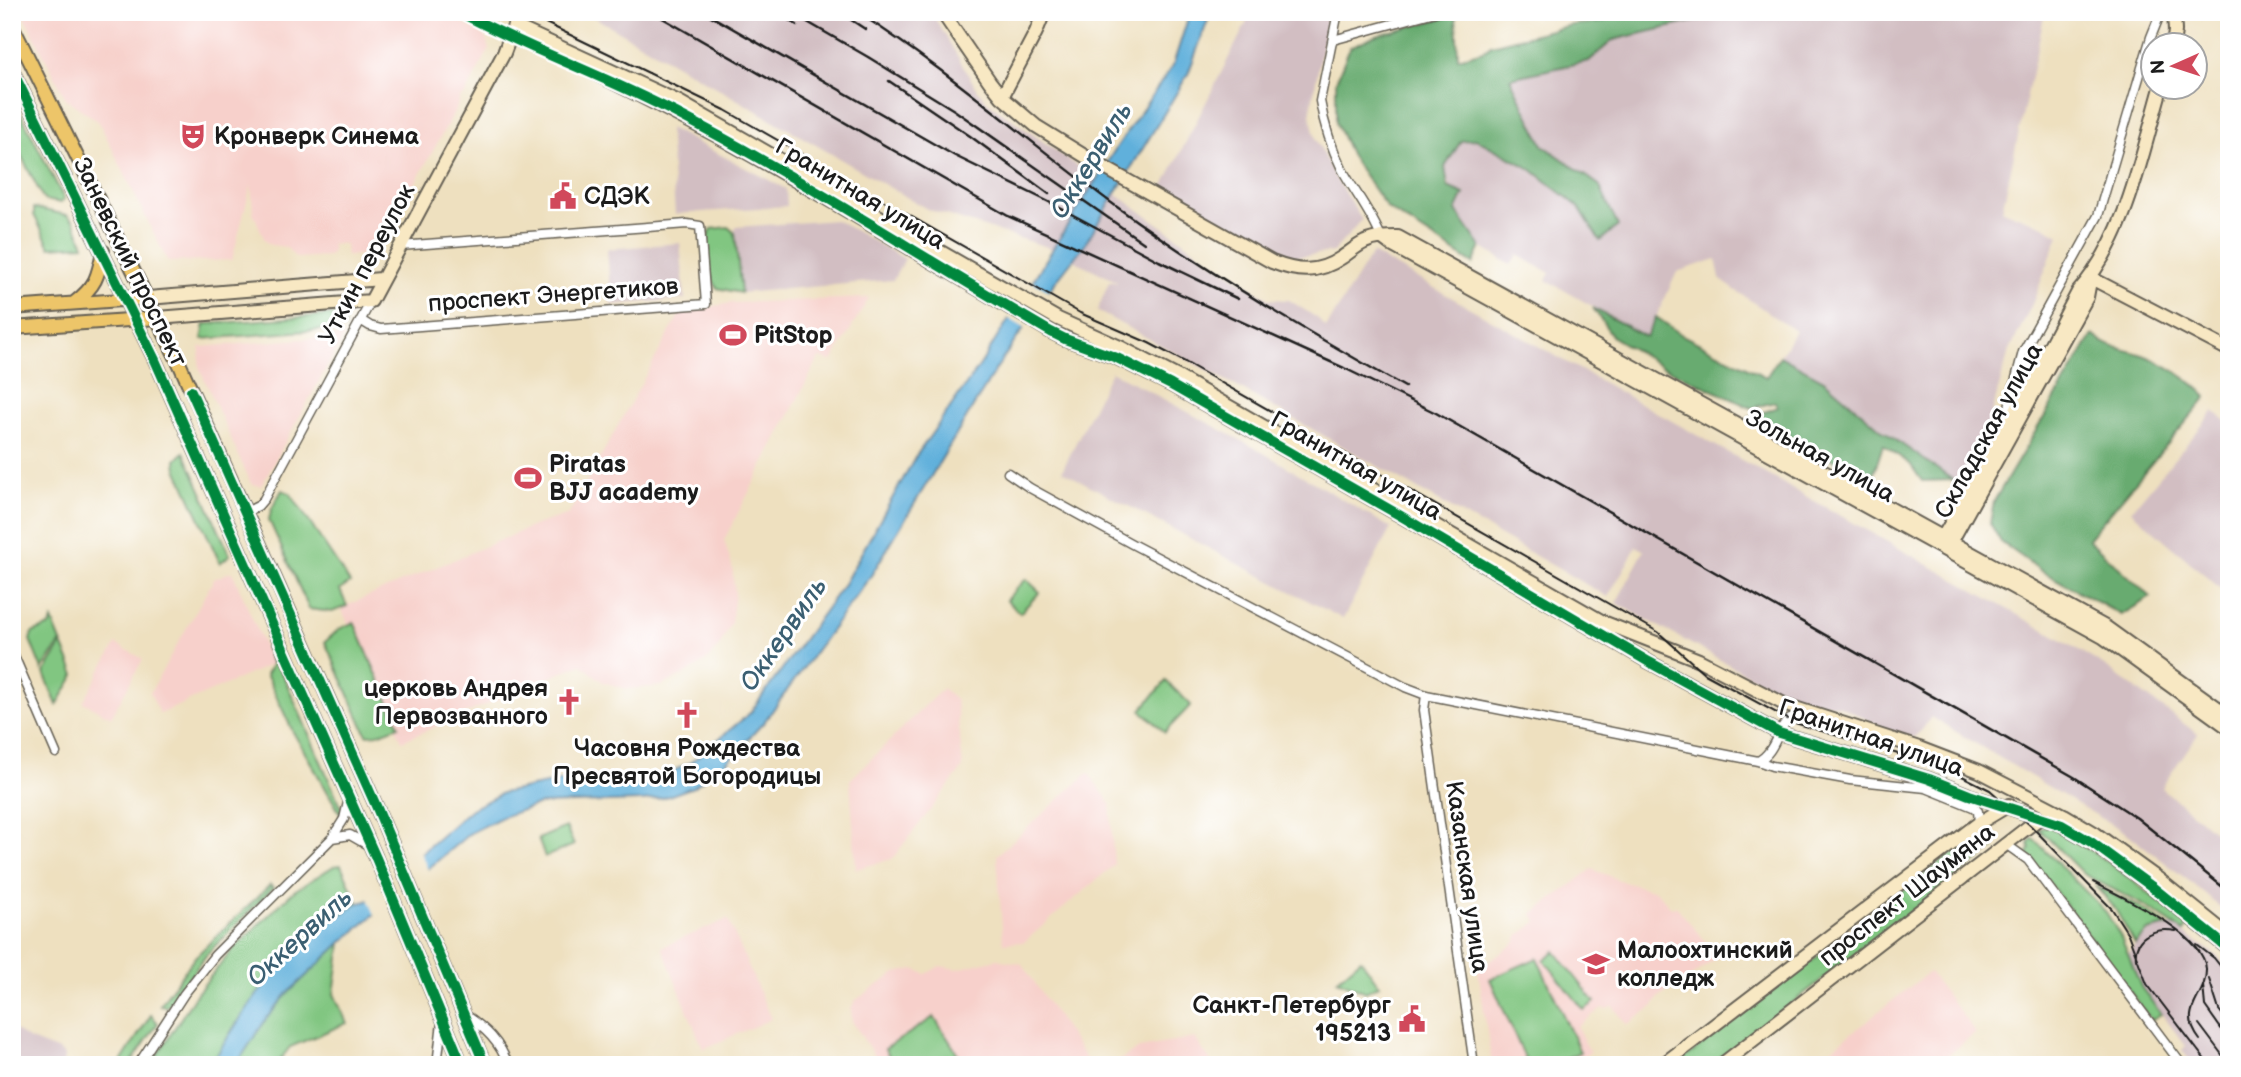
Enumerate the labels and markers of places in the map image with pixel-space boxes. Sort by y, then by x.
theatre icon: Кронверк Синема [178,121,208,151]
place label: Кронверк Синема [214,122,420,151]
public building icon: СДЭК [548,181,578,211]
place label: СДЭК [584,182,651,211]
sports icon: PitStop [718,320,748,350]
place label: PitStop [754,321,833,350]
place label: Piratas BJJ academy [549,450,698,507]
sports icon: Piratas BJJ academy [513,463,543,493]
place label: церковь Андрея Первозванного [364,674,548,731]
church icon: церковь Андрея Первозванного [554,687,584,717]
church icon: Часовня Рождества Пресвятой Богородицы [672,700,702,730]
place label: Часовня Рождества Пресвятой Богородицы [553,734,821,791]
place label: Малоохтинский колледж [1617,936,1793,993]
school or university icon: Малоохтинский колледж [1581,949,1611,979]
place label: Санкт-Петербург 195213 [1192,991,1391,1048]
public building icon: Санкт-Петербург 195213 [1397,1004,1427,1034]

